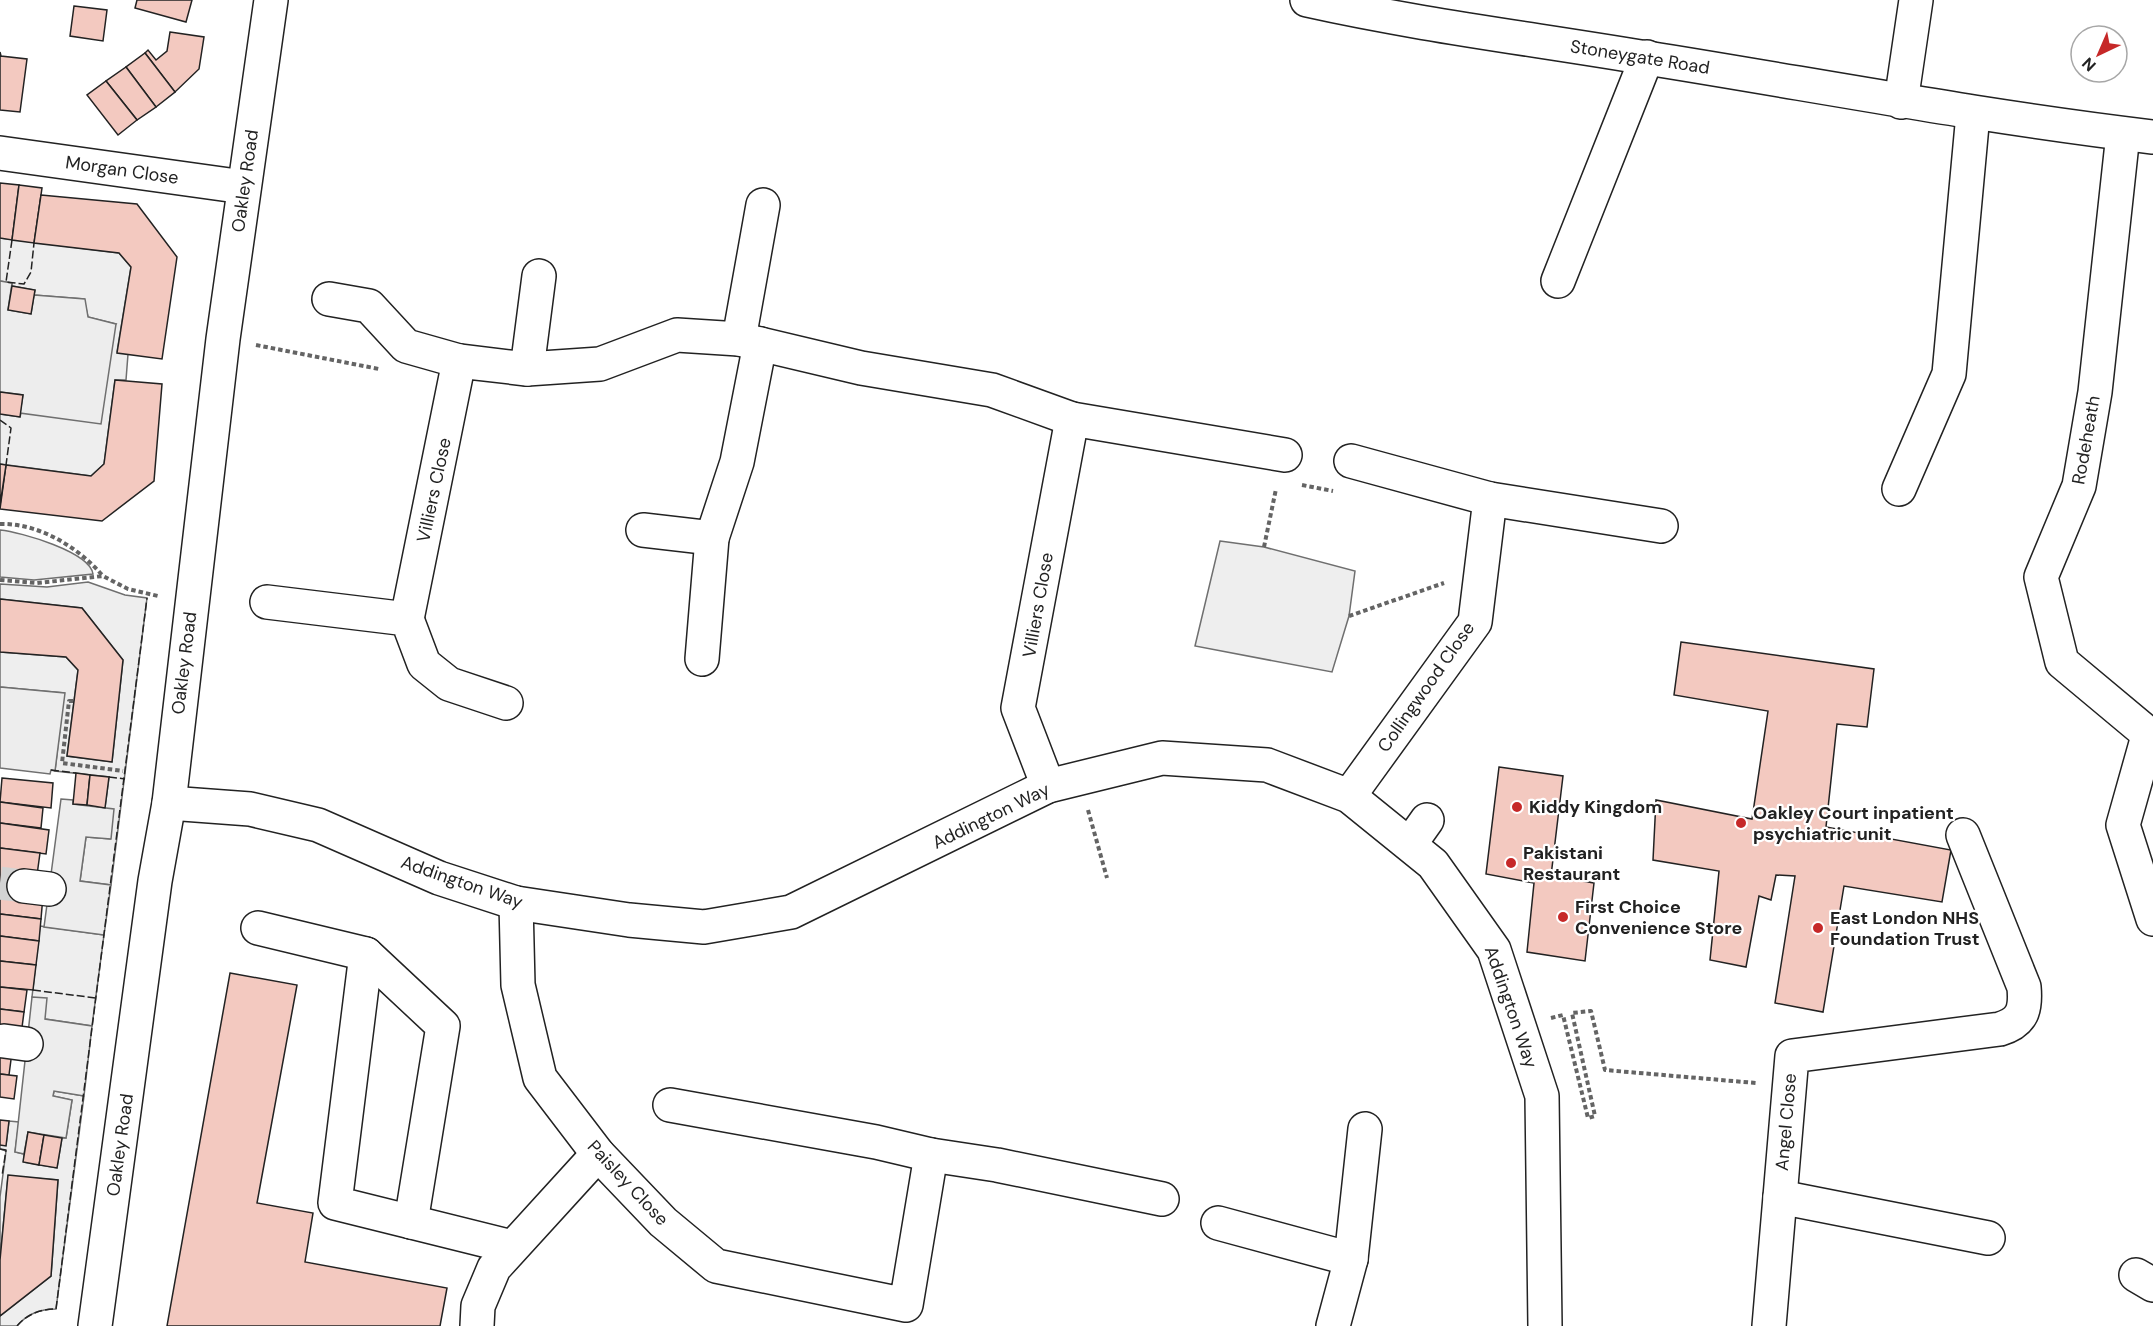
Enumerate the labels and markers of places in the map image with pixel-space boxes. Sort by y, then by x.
place label: Kiddy Kingdom [1529,795,1662,819]
marker: Kiddy Kingdom [1510,800,1524,814]
place label: Oakley Court inpatient psychiatric unit [1753,801,1954,846]
marker: Oakley Court inpatient psychiatric unit [1734,816,1748,830]
place label: Pakistani Restaurant [1523,841,1620,886]
marker: Pakistani Restaurant [1504,856,1518,870]
place label: First Choice Convenience Store [1575,895,1742,940]
place label: East London NHS Foundation Trust [1830,906,1979,951]
marker: First Choice Convenience Store [1556,910,1570,924]
marker: East London NHS Foundation Trust [1811,921,1825,935]

